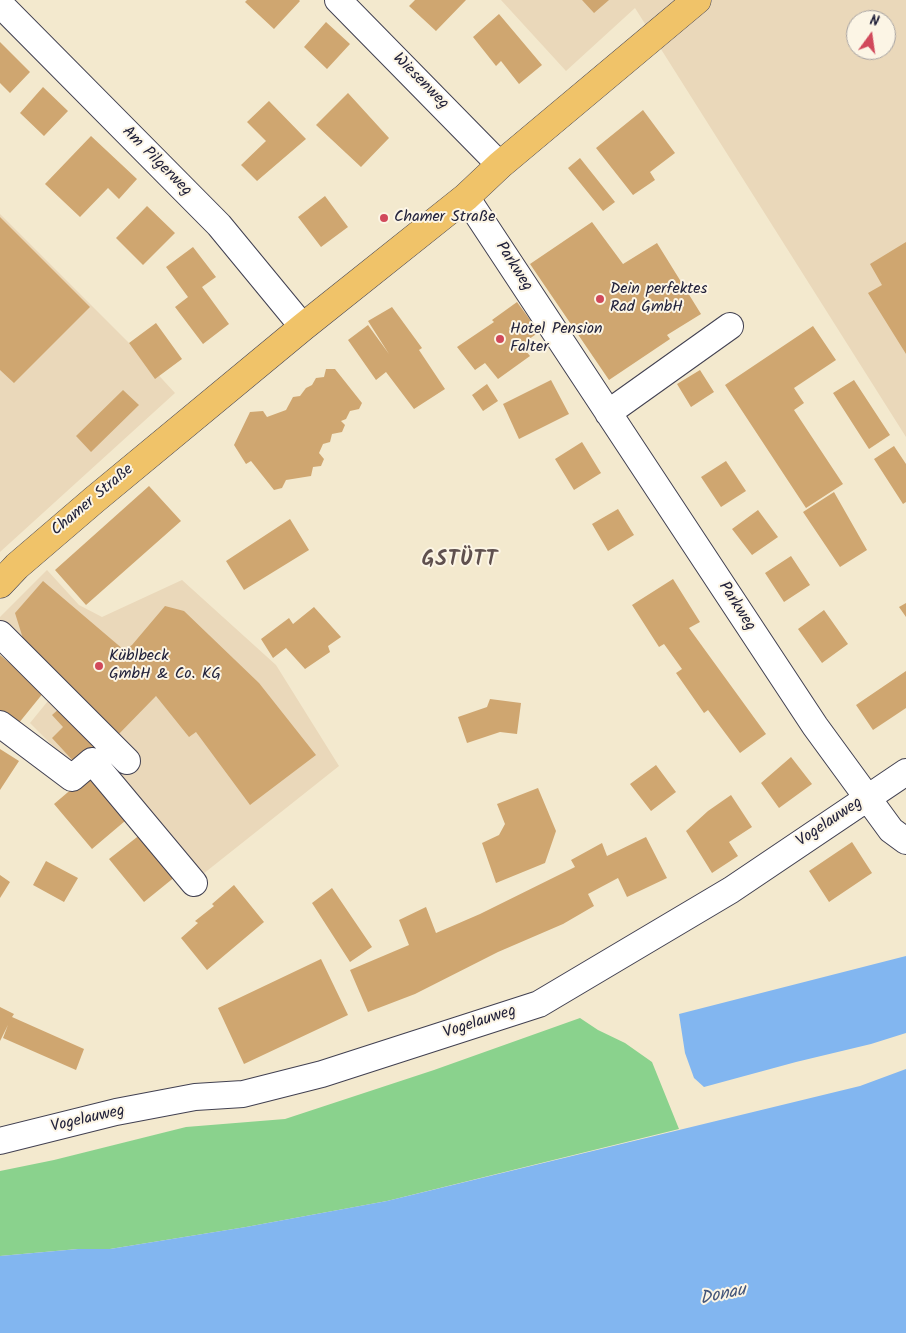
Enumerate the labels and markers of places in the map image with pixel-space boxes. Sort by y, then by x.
place label: Chamer Straße [394,208,495,228]
marker: Chamer Straße [378,212,390,224]
place label: Dein perfektes Rad GmbH [610,280,707,318]
marker: Dein perfektes Rad GmbH [594,293,606,305]
place label: Hotel Pension Falter [510,320,603,358]
marker: Hotel Pension Falter [494,333,506,345]
place label: Küblbeck GmbH & Co. KG [109,647,221,685]
marker: Küblbeck GmbH & Co. KG [93,660,105,672]

